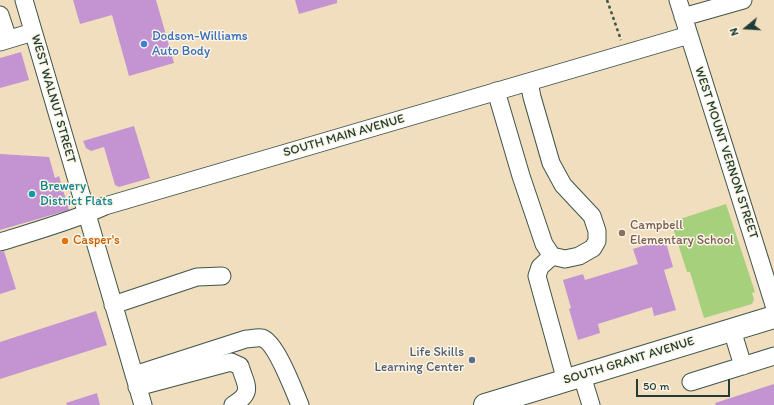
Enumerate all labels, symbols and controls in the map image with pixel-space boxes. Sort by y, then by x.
north arrow [726,8,766,48]
text: N [727,26,741,37]
place label: Dodson-Williams Auto Body [152,29,248,60]
street label: WEST WALNUT STREET [27,33,79,165]
marker: Dodson-Williams Auto Body [139,39,149,49]
street label: WEST MOUNT VERNON STREET [691,65,761,241]
street label: SOUTH MAIN AVENUE [282,111,406,161]
place label: Brewery District Flats [40,179,113,210]
marker: Brewery District Flats [27,189,37,199]
place label: Campbell Elementary School [630,218,734,249]
marker: Campbell Elementary School [617,228,627,238]
place label: Casper's [73,233,120,249]
marker: Casper's [60,236,70,246]
street label: SOUTH GRANT AVENUE [562,334,696,388]
place label: Life Skills Learning Center [374,345,464,376]
marker: Life Skills Learning Center [467,355,477,365]
scale bar [638,371,732,397]
text: 50 m [643,379,669,393]

